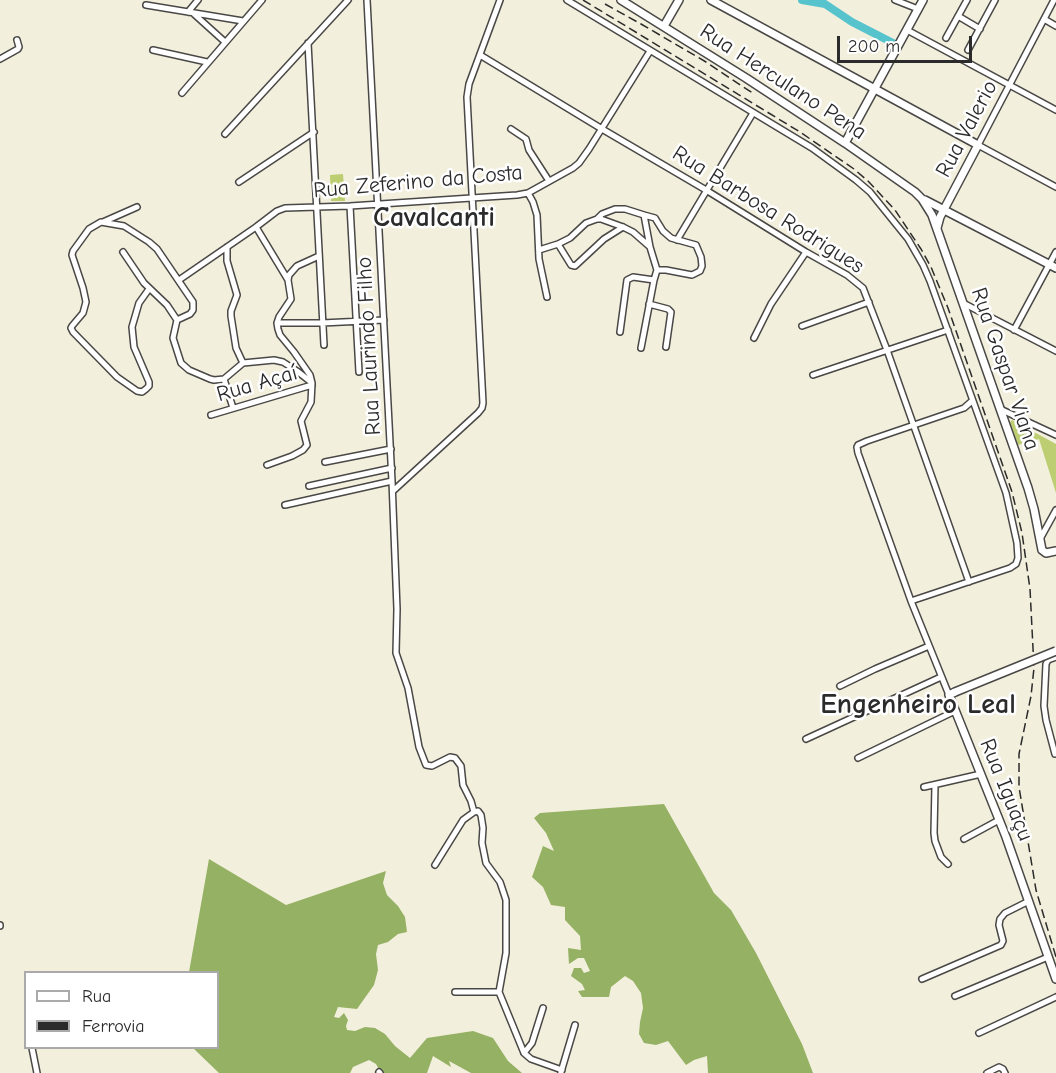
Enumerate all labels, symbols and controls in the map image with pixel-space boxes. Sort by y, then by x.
street label: Rua Herculano Pena [695,18,871,146]
scale bar [840,24,975,62]
text: 200 m [848,36,900,57]
street label: Rua Valerio [930,76,1004,182]
street label: Rua Barbosa Rodrigues [667,140,869,280]
street label: Rua Zeferino da Costa [312,160,524,204]
district label: Cavalcanti [373,201,495,235]
street label: Rua Laurindo Filho [351,256,387,436]
street label: Rua Gaspar Viana [965,284,1045,454]
street label: Rua Açaí [214,360,300,408]
district label: Engenheiro Leal [820,688,1016,722]
street label: Rua Iguaçu [974,735,1038,845]
legend [24,971,219,1049]
text: Rua [82,986,111,1007]
text: Ferrovia [82,1016,145,1037]

